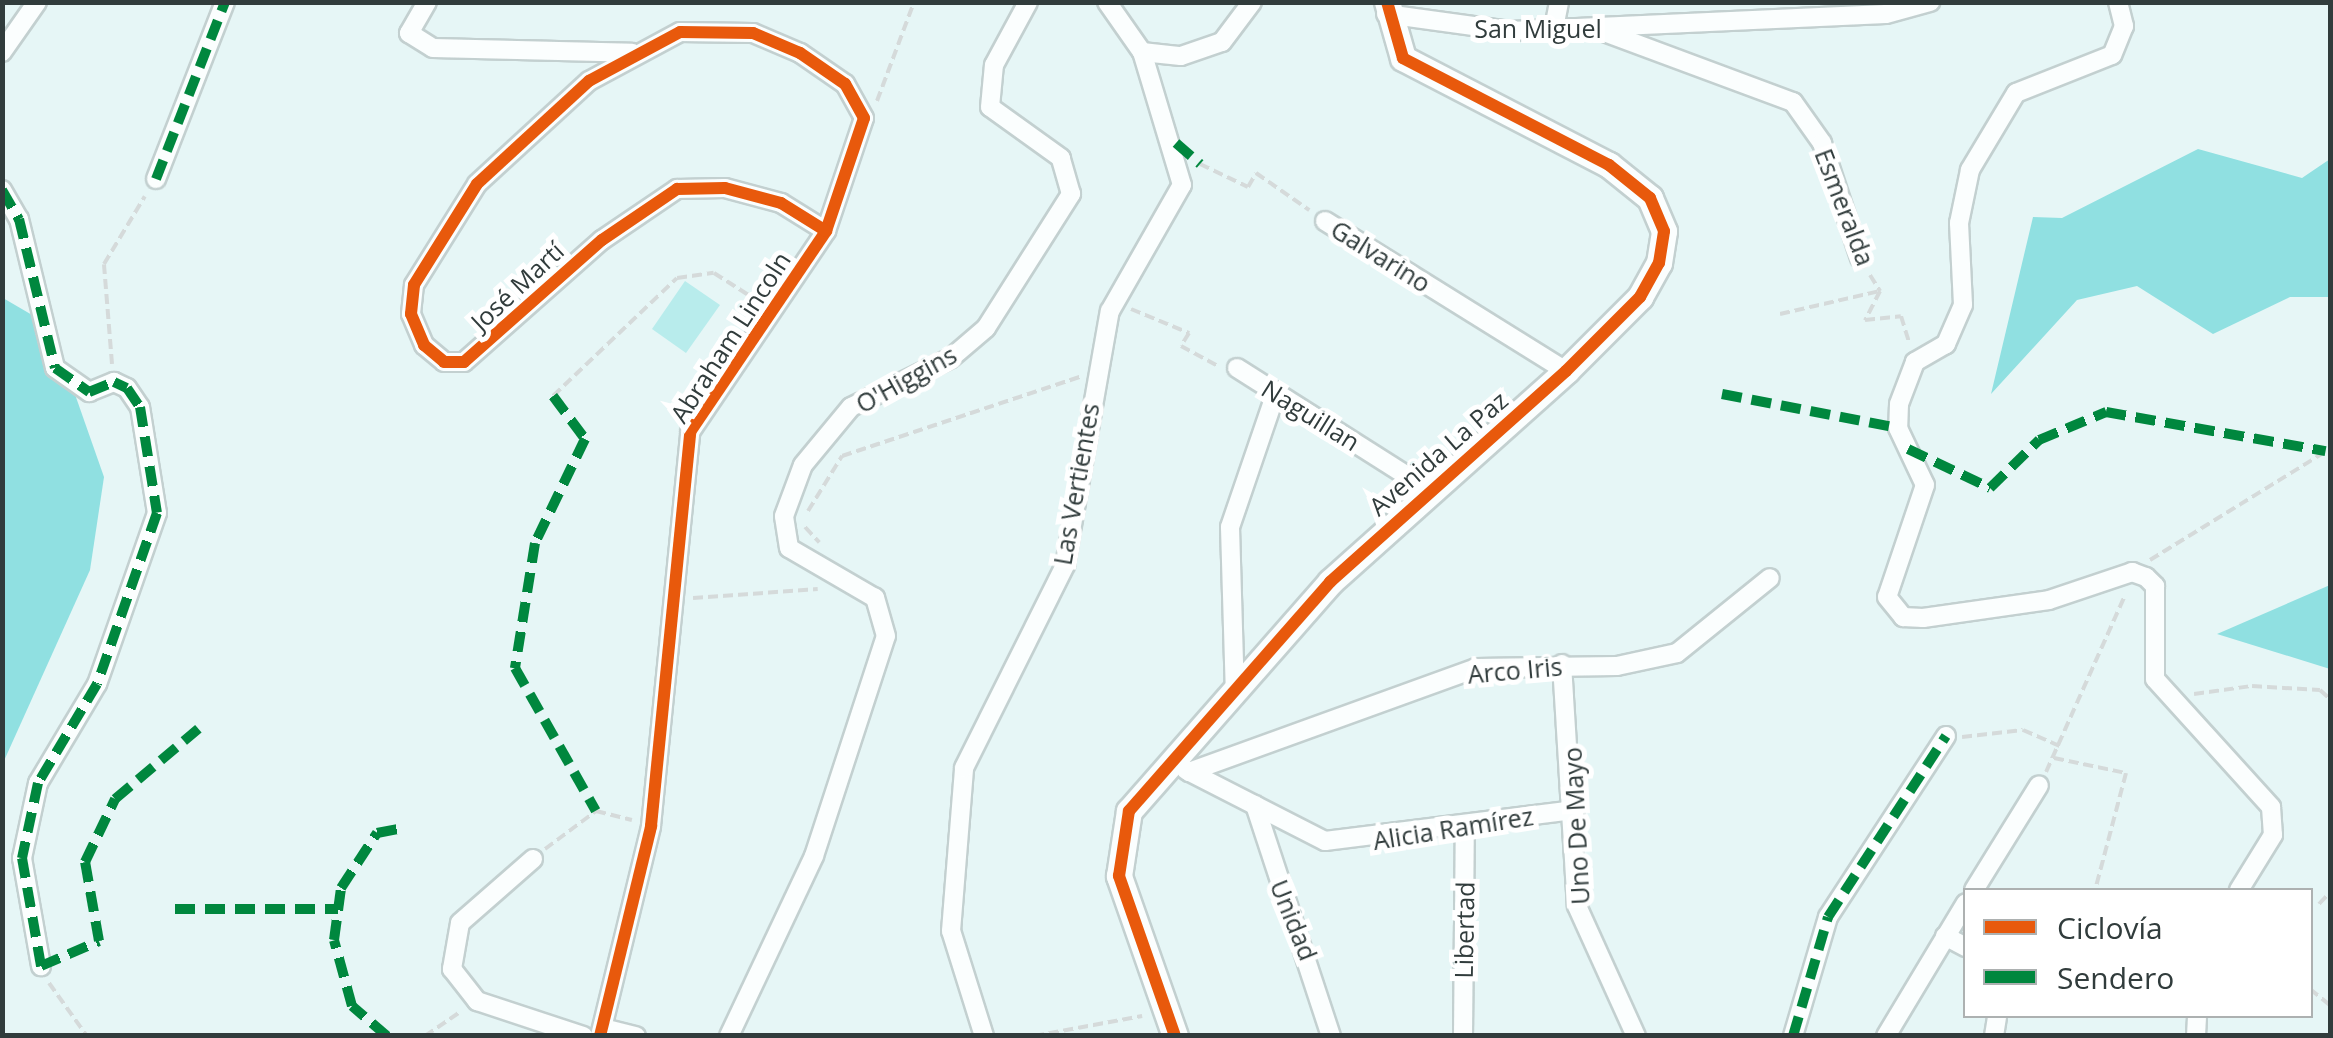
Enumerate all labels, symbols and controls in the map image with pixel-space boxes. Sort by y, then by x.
street label: San Miguel [1474,13,1602,43]
street label: Esmeralda [1809,144,1881,270]
street label: Galvarino [1326,214,1436,298]
street label: José Martí [464,235,570,337]
street label: Abraham Lincoln [664,246,796,428]
street label: O'Higgins [850,339,962,419]
street label: Naguillan [1257,373,1365,457]
street label: Avenida La Paz [1363,385,1513,521]
street label: Las Vertientes [1047,401,1105,567]
street label: Arco Iris [1466,651,1564,689]
street label: Uno De Mayo [1557,746,1595,906]
street label: Alicia Ramírez [1371,801,1535,855]
street label: Unidad [1264,875,1324,965]
street label: Libertad [1448,881,1480,979]
legend [1963,888,2313,1018]
text: Ciclovía [2057,907,2163,948]
text: Sendero [2057,957,2174,998]

